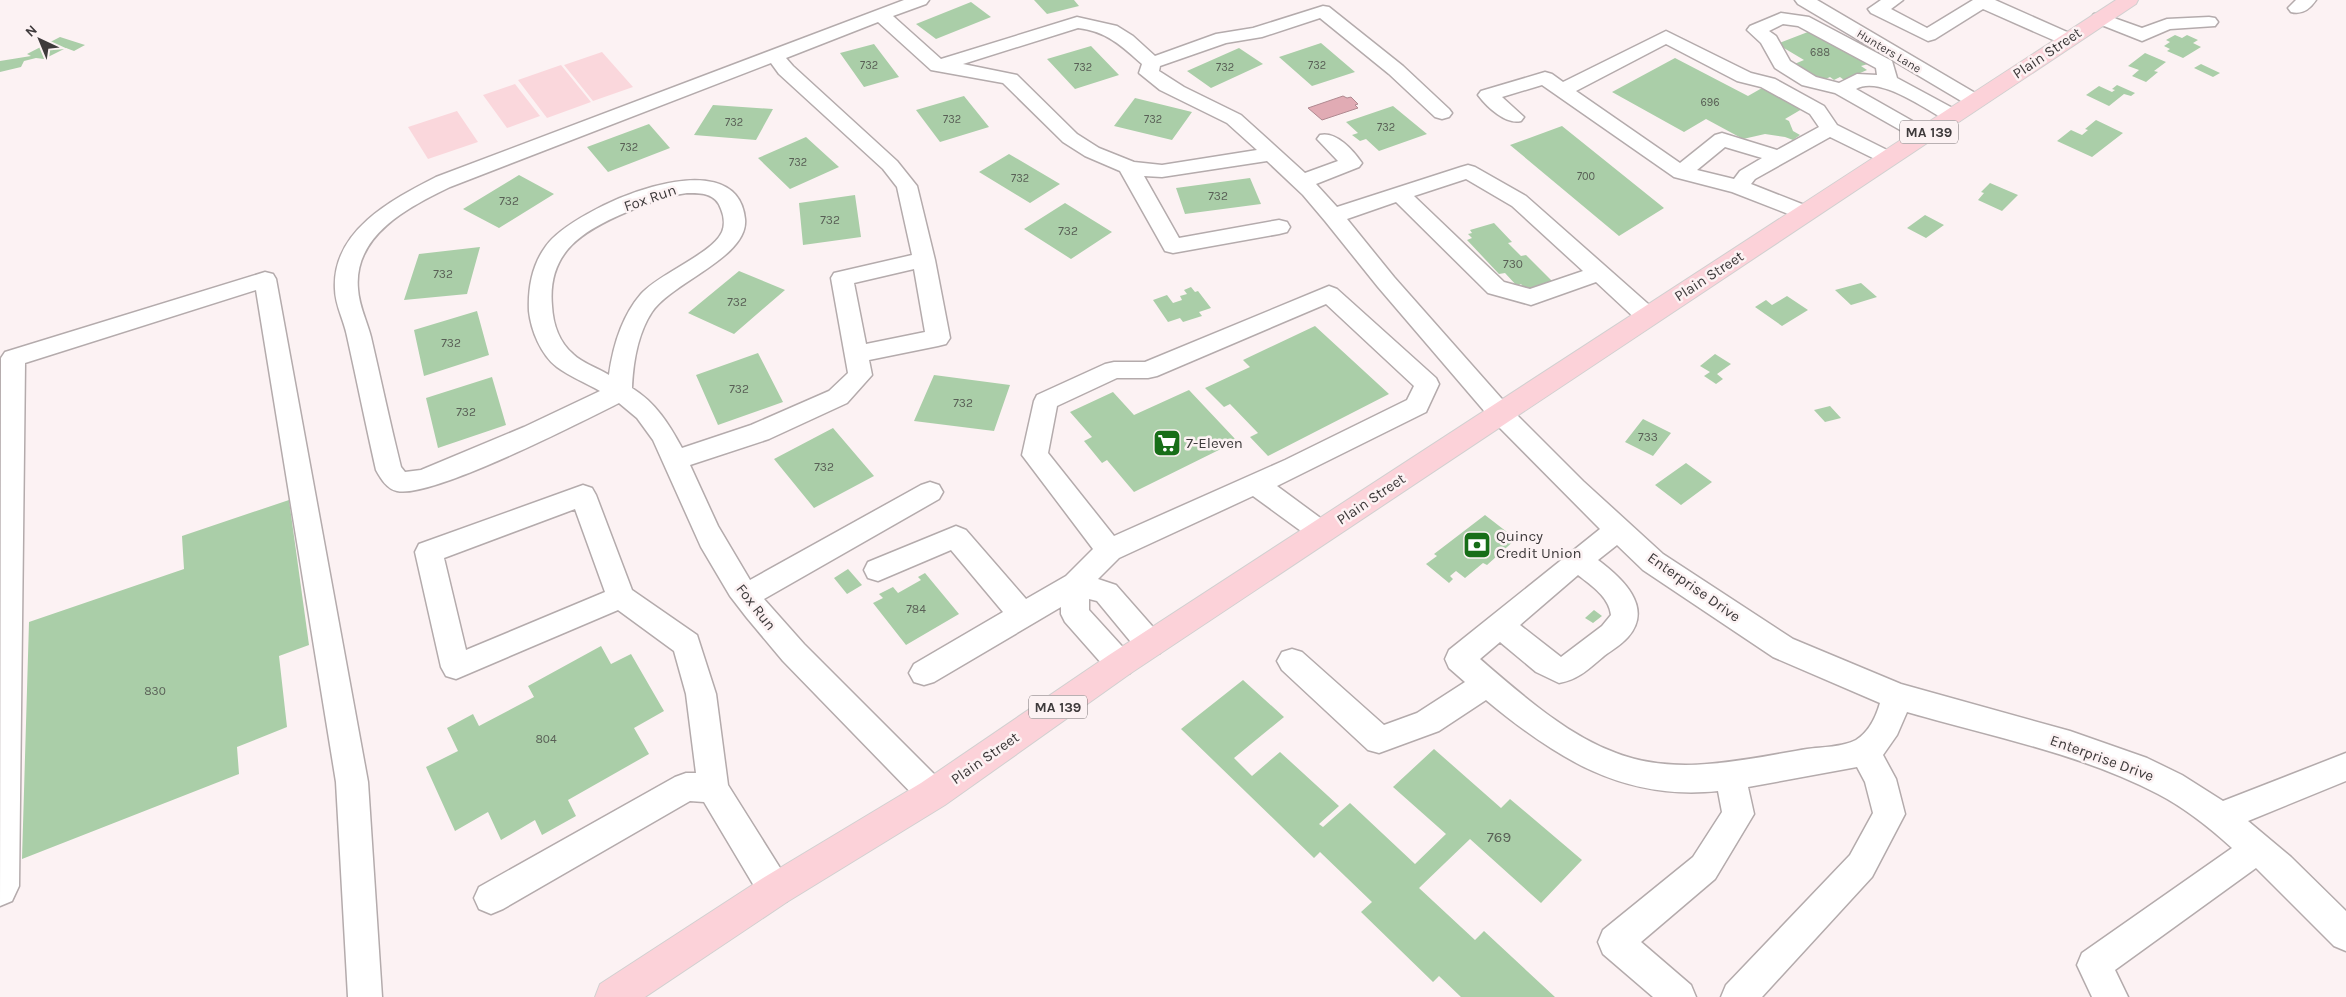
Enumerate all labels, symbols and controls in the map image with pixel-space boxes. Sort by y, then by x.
north arrow [15,15,65,65]
text: N [22,21,41,41]
street label: Plain Street [2009,23,2085,83]
street label: Hunters Lane [1854,26,1924,76]
house number: 688 [1810,46,1830,59]
house number: 732 [860,59,878,72]
house number: 732 [1308,59,1326,72]
house number: 732 [1074,61,1092,74]
house number: 732 [1216,61,1234,74]
house number: 696 [1701,96,1719,109]
house number: 732 [943,113,961,126]
house number: 732 [1144,113,1162,126]
house number: 732 [725,116,743,129]
road number: MA 139 [1900,120,1958,144]
house number: 732 [1377,121,1395,134]
house number: 732 [620,141,638,154]
house number: 732 [789,156,807,169]
house number: 700 [1577,170,1595,183]
house number: 732 [1011,172,1029,185]
street label: Fox Run [621,181,679,215]
house number: 732 [1208,189,1228,203]
house number: 732 [499,194,519,208]
house number: 732 [820,213,840,227]
house number: 732 [1058,224,1078,238]
street label: Plain Street [1671,247,1747,305]
house number: 730 [1503,257,1523,271]
house number: 732 [433,267,453,281]
house number: 732 [727,295,747,309]
house number: 732 [441,336,461,350]
house number: 732 [729,382,749,396]
house number: 732 [953,396,973,410]
house number: 732 [456,405,476,419]
supermarket icon: 7-Eleven [1152,428,1182,458]
house number: 733 [1638,430,1658,444]
place label: 7-Eleven [1186,434,1243,452]
house number: 732 [814,460,834,474]
street label: Plain Street [1333,469,1409,529]
place label: Quincy Credit Union [1496,527,1581,562]
bank icon: Quincy Credit Union [1462,530,1492,560]
street label: Enterprise Drive [1644,548,1744,626]
street label: Fox Run [732,580,780,634]
house number: 784 [906,602,926,616]
house number: 830 [144,684,166,698]
road number: MA 139 [1029,696,1087,719]
street label: Plain Street [947,728,1023,788]
street label: Enterprise Drive [2048,731,2156,785]
house number: 804 [535,732,557,746]
house number: 769 [1487,828,1511,846]

